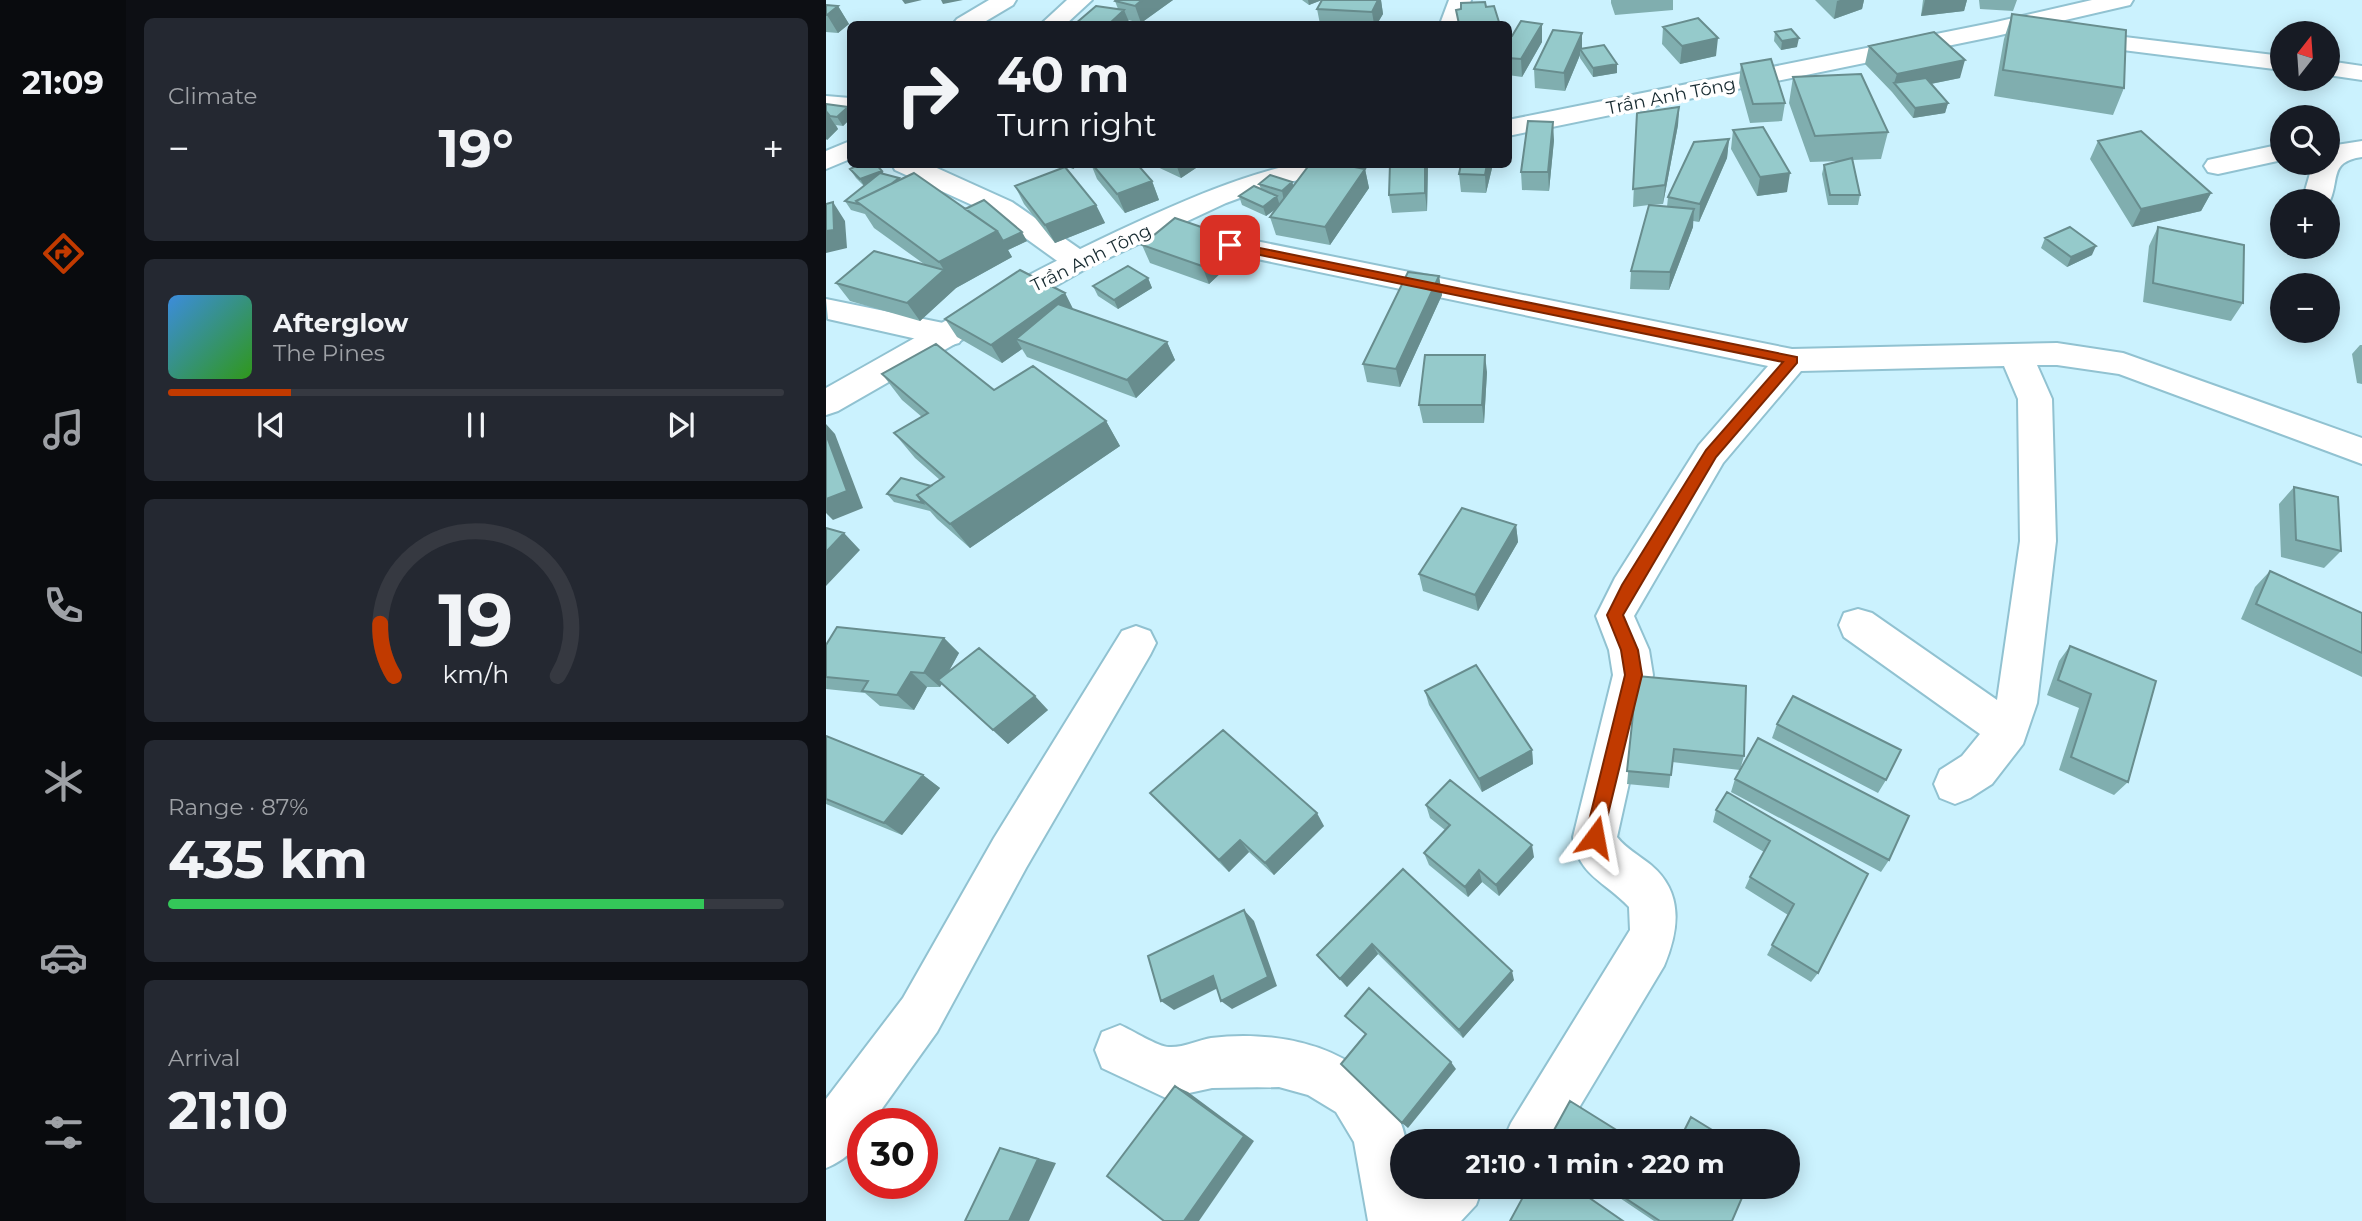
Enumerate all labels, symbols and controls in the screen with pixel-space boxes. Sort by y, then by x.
north arrow [2270,21,2340,91]
map controls [2270,21,2340,343]
text: 40 m [997,45,1129,104]
icon: right [882,49,973,140]
text: 21:09 [22,63,104,102]
street label: Trần Anh Tông [1605,73,1737,119]
text: Climate [168,82,257,110]
text: Turn right [997,105,1157,144]
button: search [2270,105,2340,175]
text: 19° [438,117,514,180]
text: − [168,125,190,172]
text: + [762,125,784,172]
button: + [2270,189,2340,259]
pin [1200,215,1260,275]
street label: Trần Anh Tông [1027,219,1155,297]
icon: arrive [1211,226,1249,264]
icon: directions [39,229,88,278]
button: − [2270,273,2340,343]
text: Afterglow [273,307,408,339]
text: The Pines [273,339,385,367]
icon: music [39,405,88,454]
icon: previous [252,406,290,444]
icon: pause [457,406,495,444]
icon: next [662,406,700,444]
text: 19 [439,577,513,665]
icon: phone [39,581,88,630]
text: km/h [443,659,509,689]
icon: climate [39,757,88,806]
text: Range · 87% [168,793,308,821]
position arrow [1558,800,1632,874]
text: 435 km [168,828,368,891]
icon: car [39,933,88,982]
text: Arrival [168,1044,241,1072]
text: 21:10 [168,1079,288,1142]
icon: filters [39,1108,88,1157]
speed limit sign: 30 [847,1108,938,1199]
text: 21:10 · 1 min · 220 m [1466,1148,1724,1180]

